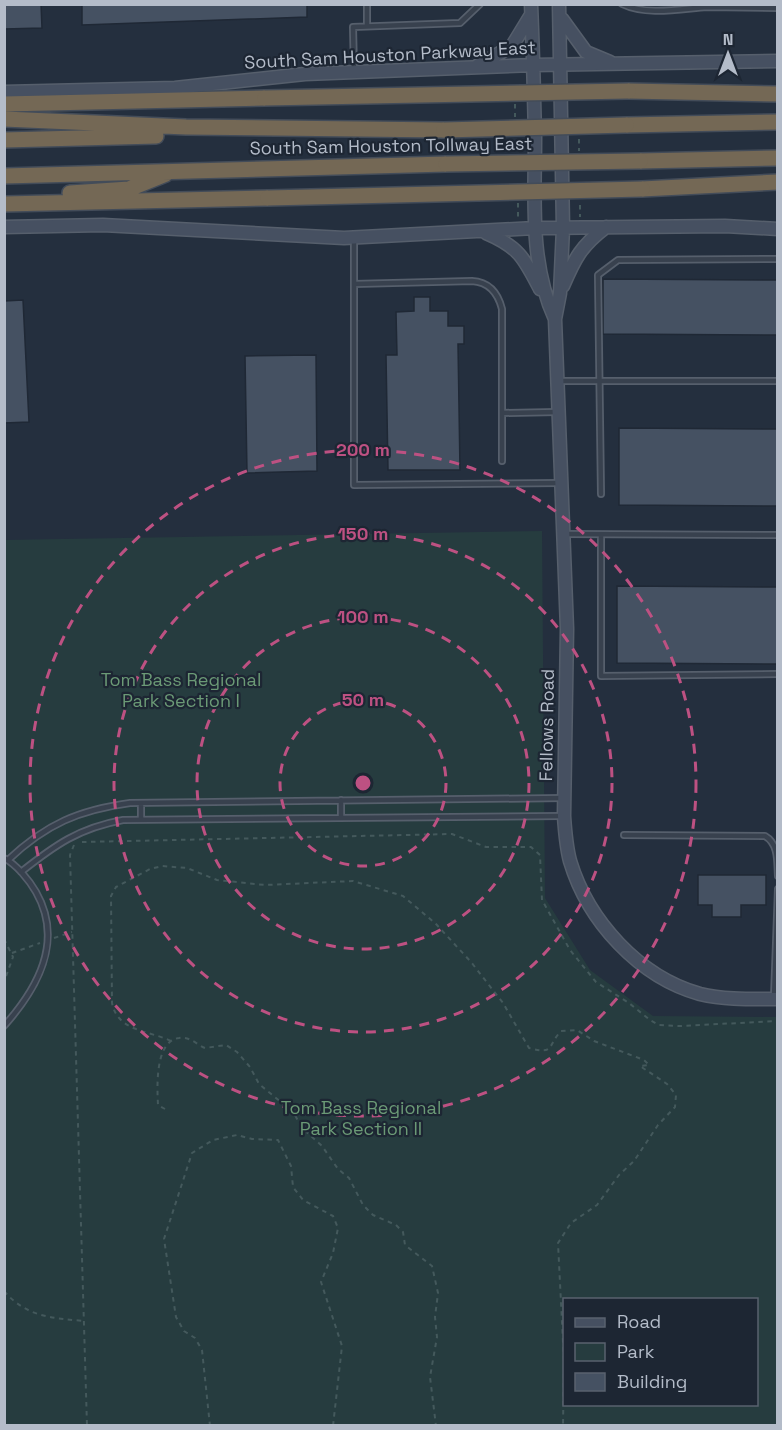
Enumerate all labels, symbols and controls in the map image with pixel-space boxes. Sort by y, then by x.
north arrow [698,24,758,84]
text: N [723,29,733,50]
street label: South Sam Houston Parkway East [244,35,536,74]
street label: South Sam Houston Tollway East [249,132,533,159]
text: 200 m [336,438,390,461]
text: 150 m [338,522,388,545]
text: 100 m [337,605,389,628]
park label: Tom Bass Regional Park Section I [101,668,261,712]
street label: Fellows Road [534,668,559,782]
text: 50 m [342,688,384,711]
centre of rings [353,773,373,793]
park label: Tom Bass Regional Park Section II [281,1096,441,1140]
legend [563,1298,758,1406]
text: Road [617,1310,661,1333]
text: Park [617,1340,655,1363]
text: Building [617,1370,687,1393]

